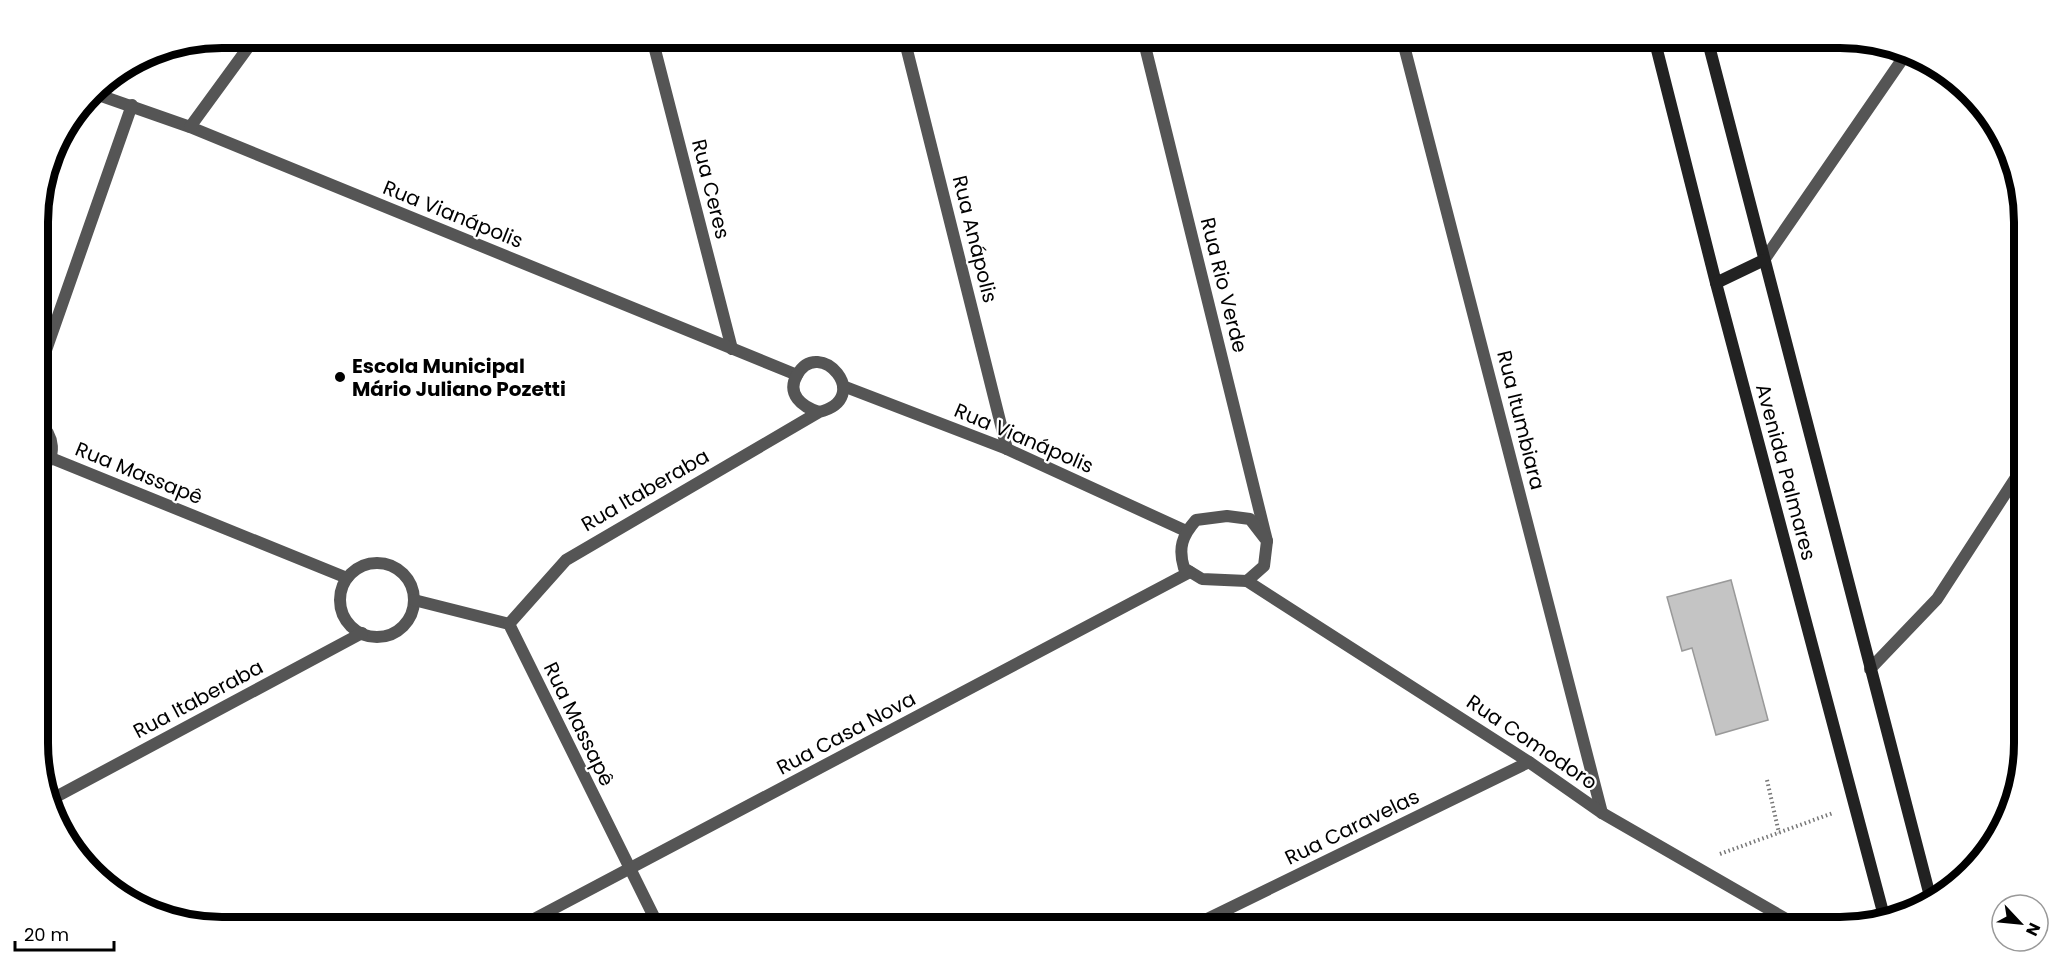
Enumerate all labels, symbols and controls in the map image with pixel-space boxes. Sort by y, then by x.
street label: Rua Ceres [685,136,737,242]
street label: Rua Anápolis [946,172,1004,306]
street label: Rua Vianápolis [379,173,527,255]
street label: Rua Rio Verde [1194,214,1254,356]
street label: Rua Itumbiara [1490,348,1552,492]
place label: Escola Municipal Mário Juliano Pozetti [352,352,566,403]
marker: Escola Municipal Mário Juliano Pozetti [333,370,347,384]
street label: Avenida Palmares [1749,381,1823,563]
street label: Rua Vianápolis [950,396,1098,480]
street label: Rua Massapê [71,435,207,511]
street label: Rua Itaberaba [576,442,714,538]
street label: Rua Itaberaba [128,653,268,745]
street label: Rua Massapê [537,657,621,791]
street label: Rua Casa Nova [772,685,920,781]
street label: Rua Comodoro [1461,688,1603,796]
street label: Rua Caravelas [1280,782,1424,872]
north arrow [1990,893,2050,953]
scale bar [15,914,114,952]
text: N [2020,919,2046,940]
text: 20 m [24,922,69,947]

